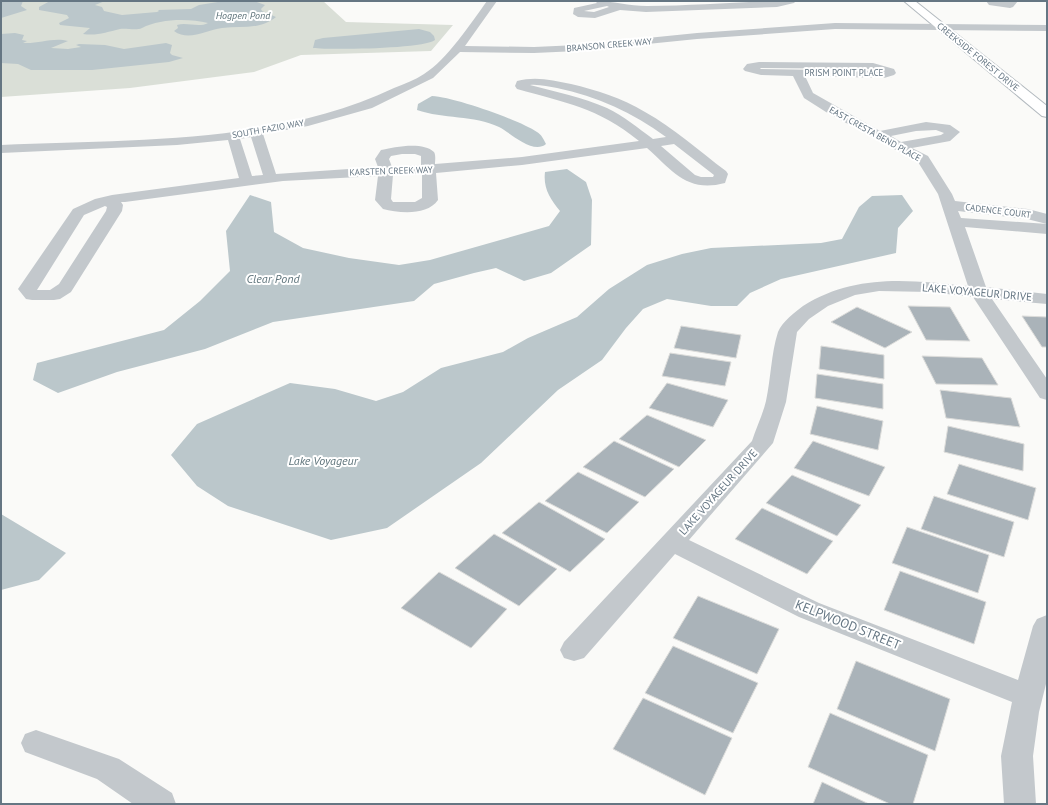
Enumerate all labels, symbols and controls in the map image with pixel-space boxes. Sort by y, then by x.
water label: Hogpen Pond [216,9,271,22]
street label: CREEKSIDE FOREST DRIVE [935,20,1022,93]
street label: BRANSON CREEK WAY [566,35,652,54]
street label: PRISM POINT PLACE [805,67,884,78]
street label: EAST CRESTA BEND PLACE [828,104,923,163]
street label: SOUTH FAZIO WAY [231,117,305,140]
street label: KARSTEN CREEK WAY [349,164,433,177]
street label: CADENCE COURT [965,201,1031,220]
water label: Clear Pond [246,271,300,286]
street label: LAKE VOYAGEUR DRIVE [921,280,1033,304]
street label: LAKE VOYAGEUR DRIVE [676,446,760,538]
water label: Lake Voyageur [288,453,359,468]
street label: KELPWOOD STREET [793,596,903,653]

